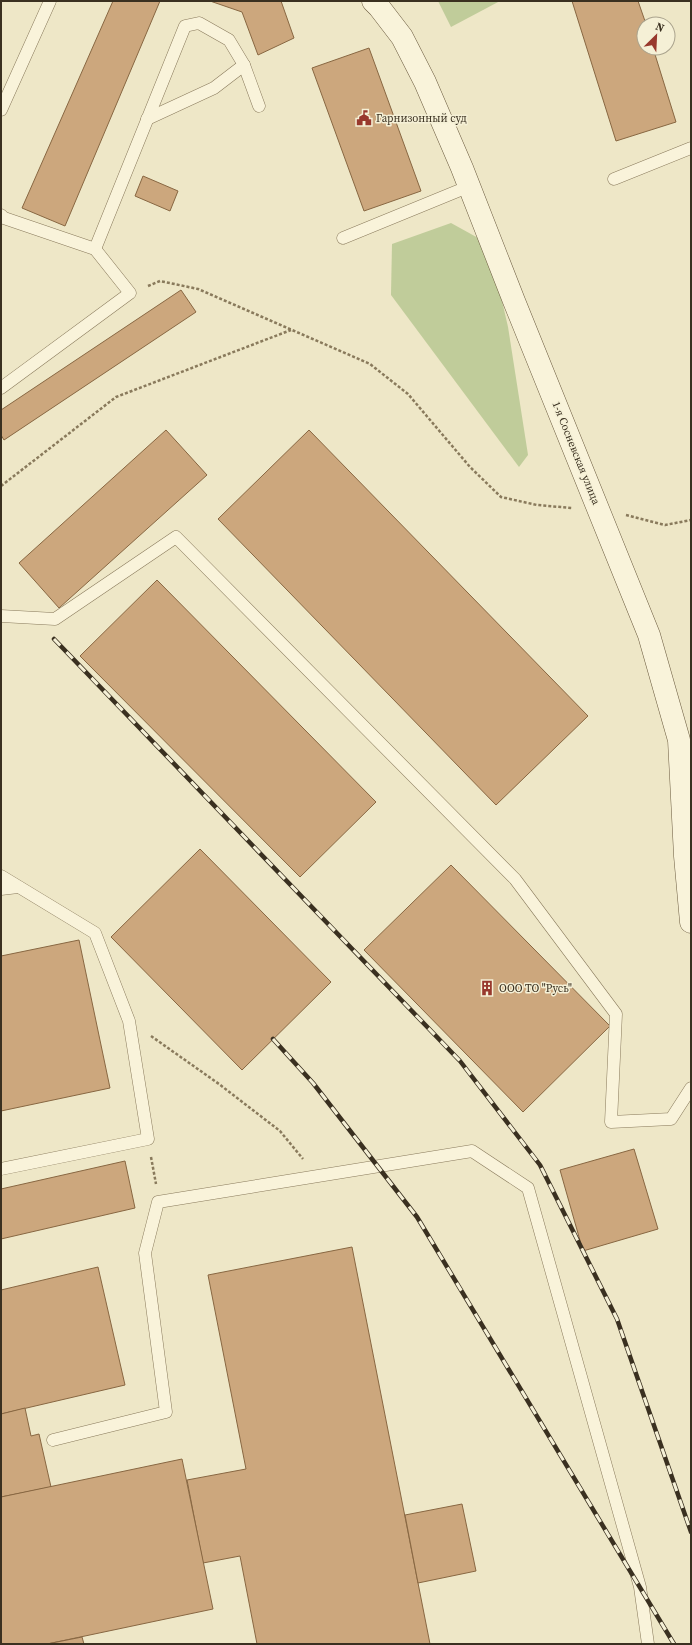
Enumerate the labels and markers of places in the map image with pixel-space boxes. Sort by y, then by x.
public building icon: Гарнизонный суд [355,109,373,127]
place label: Гарнизонный суд [376,111,467,126]
building icon: ООО ТО "Русь" [478,979,496,997]
place label: ООО ТО "Русь" [499,981,572,996]

